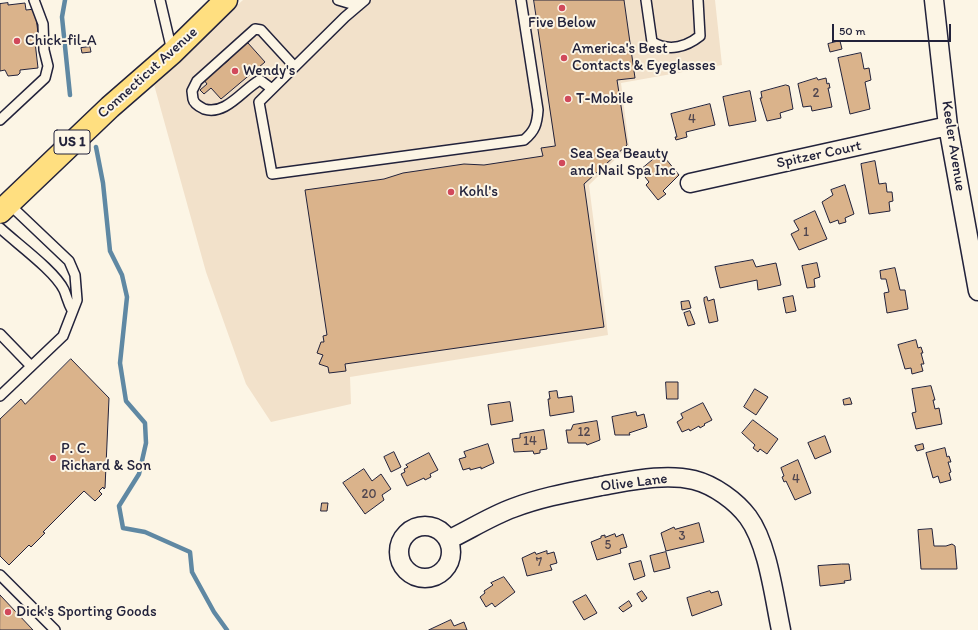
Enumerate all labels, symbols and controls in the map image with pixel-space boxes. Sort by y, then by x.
marker: Five Below [557,3,567,13]
place label: Five Below [528,14,596,32]
scale bar [834,16,953,42]
street label: Connecticut Avenue [94,23,202,123]
text: 50 m [839,24,865,38]
place label: Chick-fil-A [25,32,97,50]
marker: Chick-fil-A [12,36,22,46]
place label: America's Best Contacts & Eyeglasses [572,40,716,75]
marker: America's Best Contacts & Eyeglasses [559,53,569,63]
place label: Wendy's [243,62,296,80]
marker: Wendy's [230,66,240,76]
house number: 2 [813,86,819,102]
place label: T-Mobile [576,90,633,108]
marker: T-Mobile [563,94,573,104]
street label: Keeler Avenue [937,100,969,192]
house number: 4 [688,112,696,128]
road number: US 1 [54,130,90,154]
street label: Spitzer Court [775,137,863,173]
place label: Sea Sea Beauty and Nail Spa Inc [570,145,676,180]
marker: Sea Sea Beauty and Nail Spa Inc [557,158,567,168]
place label: Kohl's [459,183,498,201]
marker: Kohl's [446,187,456,197]
house number: 1 [803,225,809,241]
house number: 12 [578,425,590,441]
house number: 14 [523,434,537,450]
place label: P. C. Richard & Son [61,440,151,475]
marker: P. C. Richard & Son [48,453,58,463]
street label: Olive Lane [599,470,669,496]
house number: 4 [792,472,800,488]
house number: 20 [362,487,376,503]
house number: 3 [678,529,686,545]
house number: 5 [605,538,611,554]
house number: 7 [536,555,542,571]
place label: Dick's Sporting Goods [16,603,157,621]
marker: Dick's Sporting Goods [3,607,13,617]

